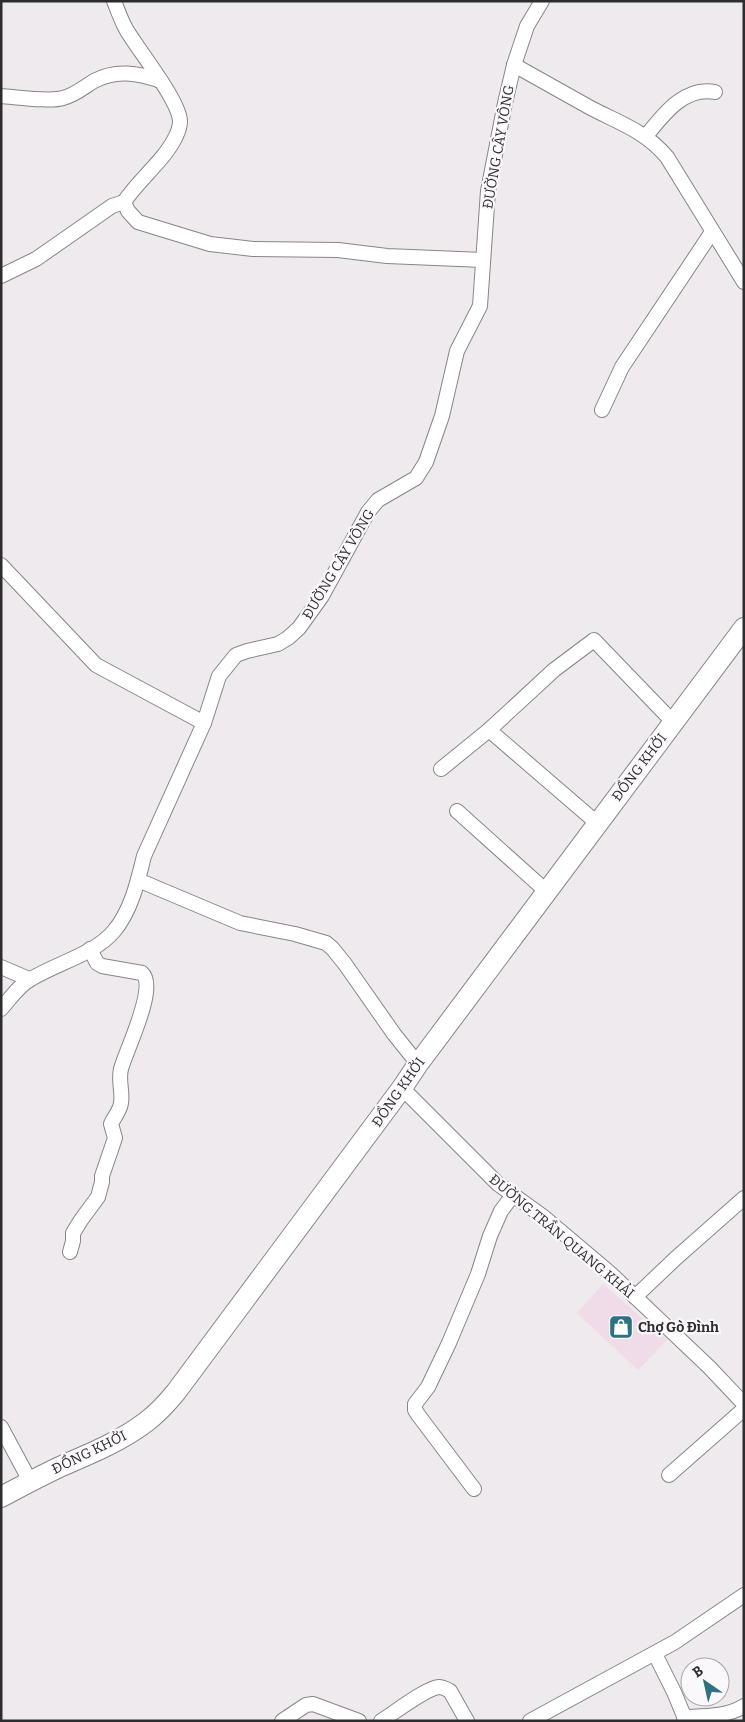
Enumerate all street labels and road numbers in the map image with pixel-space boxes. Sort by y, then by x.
street label: ĐƯỜNG CÂY VÔNG [478,84,518,210]
street label: ĐƯỜNG CÂY VÔNG [298,506,378,622]
street label: ĐỒNG KHỞI [606,728,671,805]
street label: ĐỒNG KHỞI [366,1053,429,1130]
street label: ĐƯỜNG TRẦN QUANG KHẢI [486,1169,639,1302]
street label: ĐỒNG KHỞI [48,1424,129,1478]

